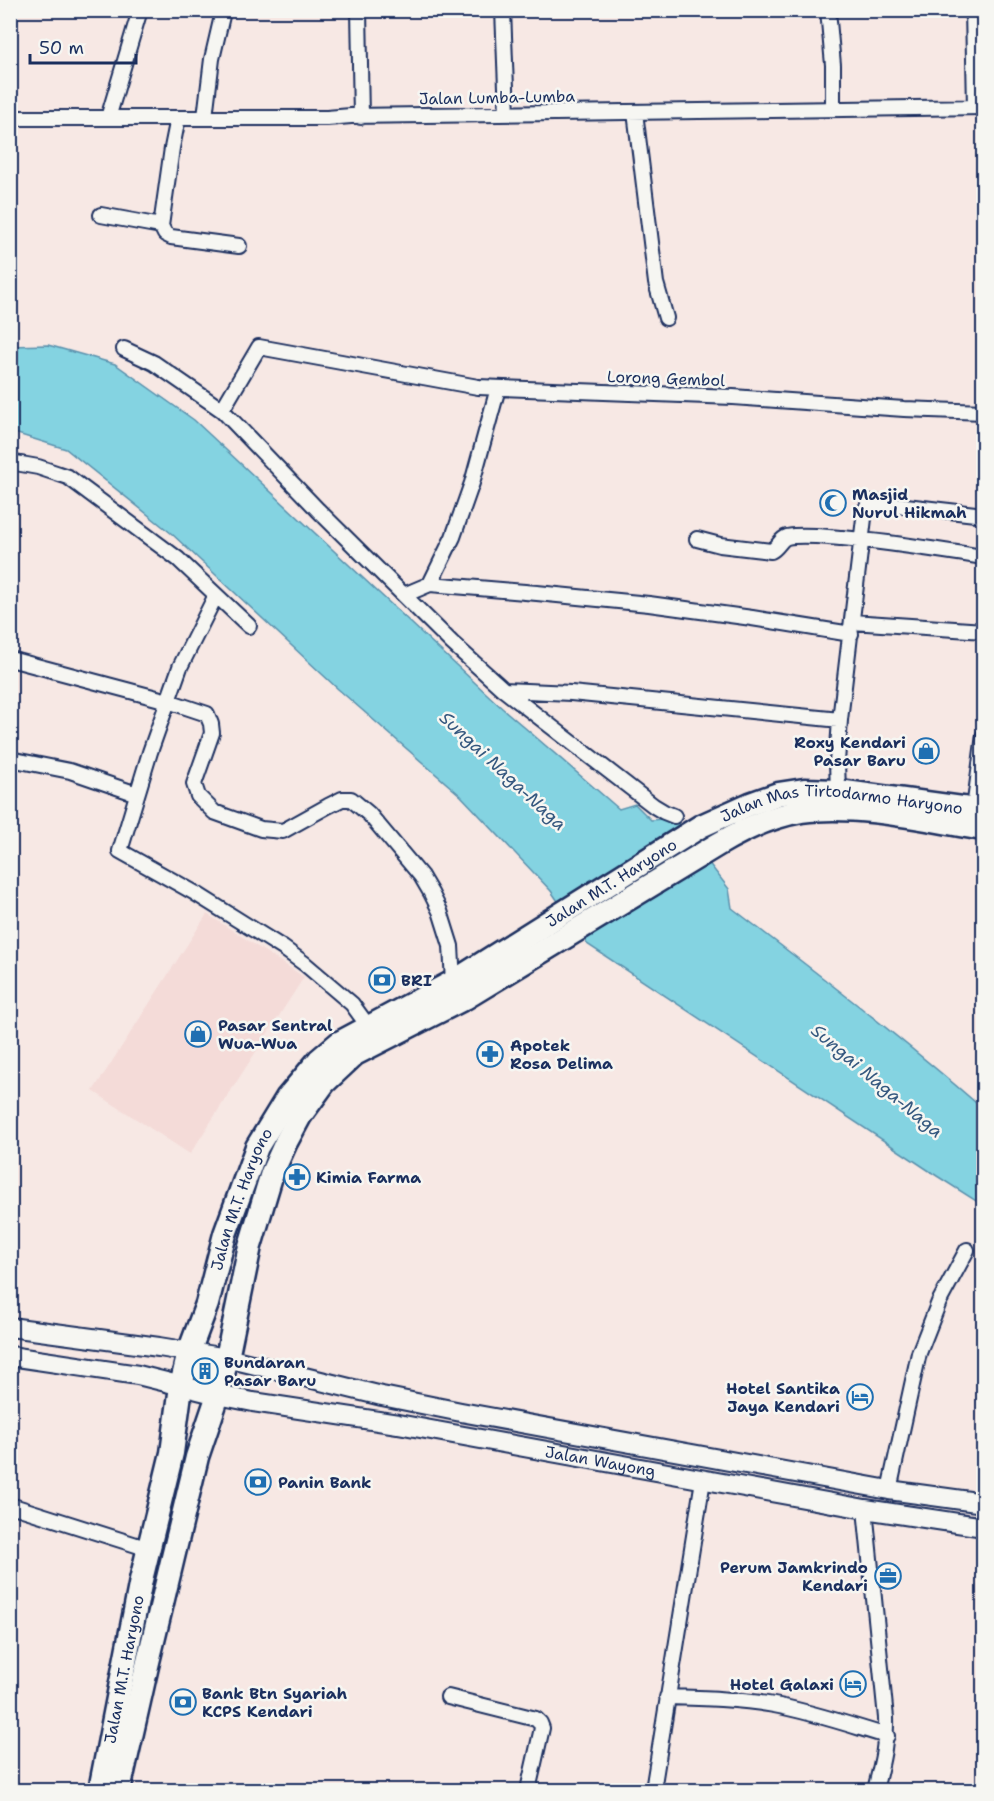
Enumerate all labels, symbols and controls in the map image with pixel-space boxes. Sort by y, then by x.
scale bar [30,27,136,65]
text: 50 m [39,36,84,60]
street label: Jalan Lumba-Lumba [419,86,575,109]
street label: Lorong Gembol [607,366,725,391]
place label: Masjid Nurul Hikmah [852,484,967,523]
mosque icon: Masjid Nurul Hikmah [818,488,848,518]
water label: Sungai Naga-Naga [435,706,571,836]
place label: Roxy Kendari Pasar Baru [794,732,906,771]
shop icon: Roxy Kendari Pasar Baru [911,736,941,766]
street label: Jalan Mas Tirtodarmo Haryono [717,780,964,827]
street label: Jalan M.T. Haryono [542,834,681,932]
bank icon: BRI [367,965,397,995]
place label: BRI [401,970,432,991]
place label: Pasar Sentral Wua-Wua [218,1015,333,1054]
shop icon: Pasar Sentral Wua-Wua [183,1019,213,1049]
water label: Sungai Naga-Naga [806,1019,948,1143]
place label: Apotek Rosa Delima [510,1035,613,1074]
pharmacy icon: Apotek Rosa Delima [475,1039,505,1069]
street label: Jalan M.T. Haryono [206,1124,277,1273]
pharmacy icon: Kimia Farma [282,1162,312,1192]
place label: Kimia Farma [316,1167,421,1188]
place label: Bundaran Pasar Baru [224,1352,316,1391]
building icon: Bundaran Pasar Baru [190,1356,220,1386]
place label: Hotel Santika Jaya Kendari [726,1378,840,1417]
hotel icon: Hotel Santika Jaya Kendari [845,1382,875,1412]
street label: Jalan Wayong [543,1441,658,1482]
bank icon: Panin Bank [243,1467,273,1497]
place label: Panin Bank [278,1472,371,1493]
place label: Perum Jamkrindo Kendari [720,1557,868,1596]
office icon: Perum Jamkrindo Kendari [873,1561,903,1591]
street label: Jalan M.T. Haryono [99,1593,149,1745]
hotel icon: Hotel Galaxi [838,1669,868,1699]
place label: Hotel Galaxi [730,1674,834,1695]
place label: Bank Btn Syariah KCPS Kendari [202,1683,348,1722]
bank icon: Bank Btn Syariah KCPS Kendari [168,1687,198,1717]

